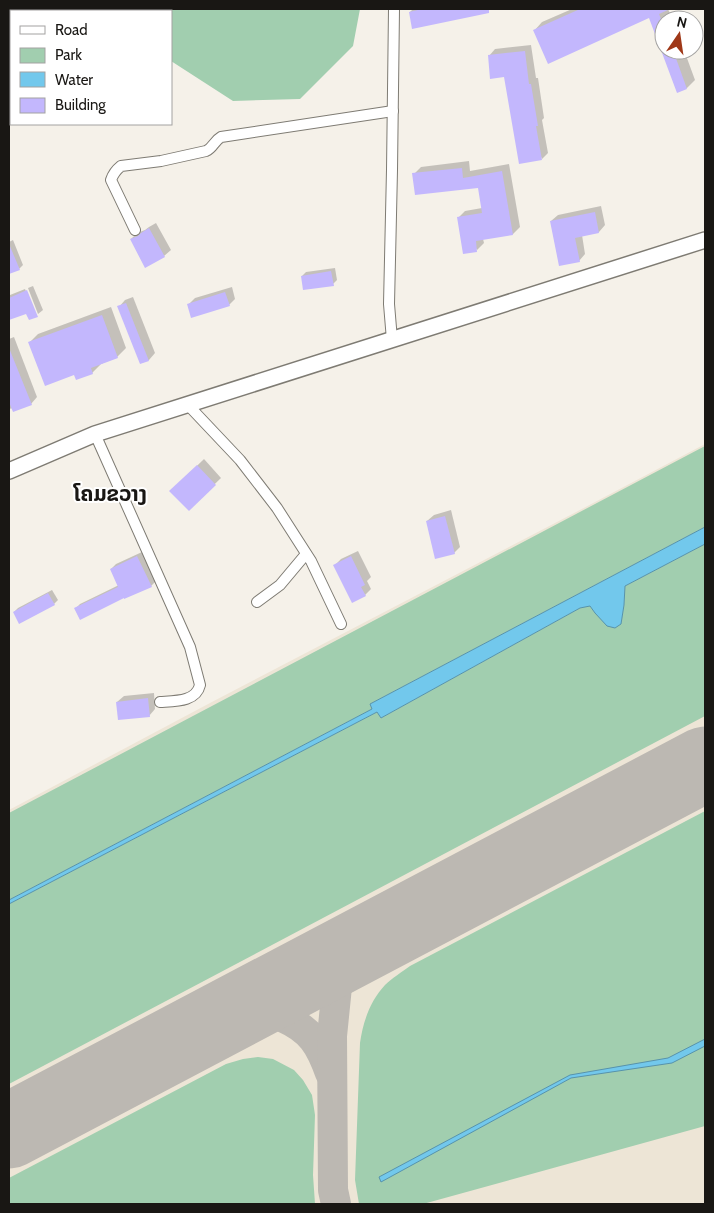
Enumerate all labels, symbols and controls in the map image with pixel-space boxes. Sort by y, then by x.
legend [10,10,172,125]
north arrow [654,10,704,60]
text: N [675,12,689,32]
text: Road [55,21,88,39]
text: Park [55,46,82,64]
text: Water [55,71,93,89]
text: Building [55,96,106,114]
district label: ໂຄມຂວາງ [72,481,147,506]

